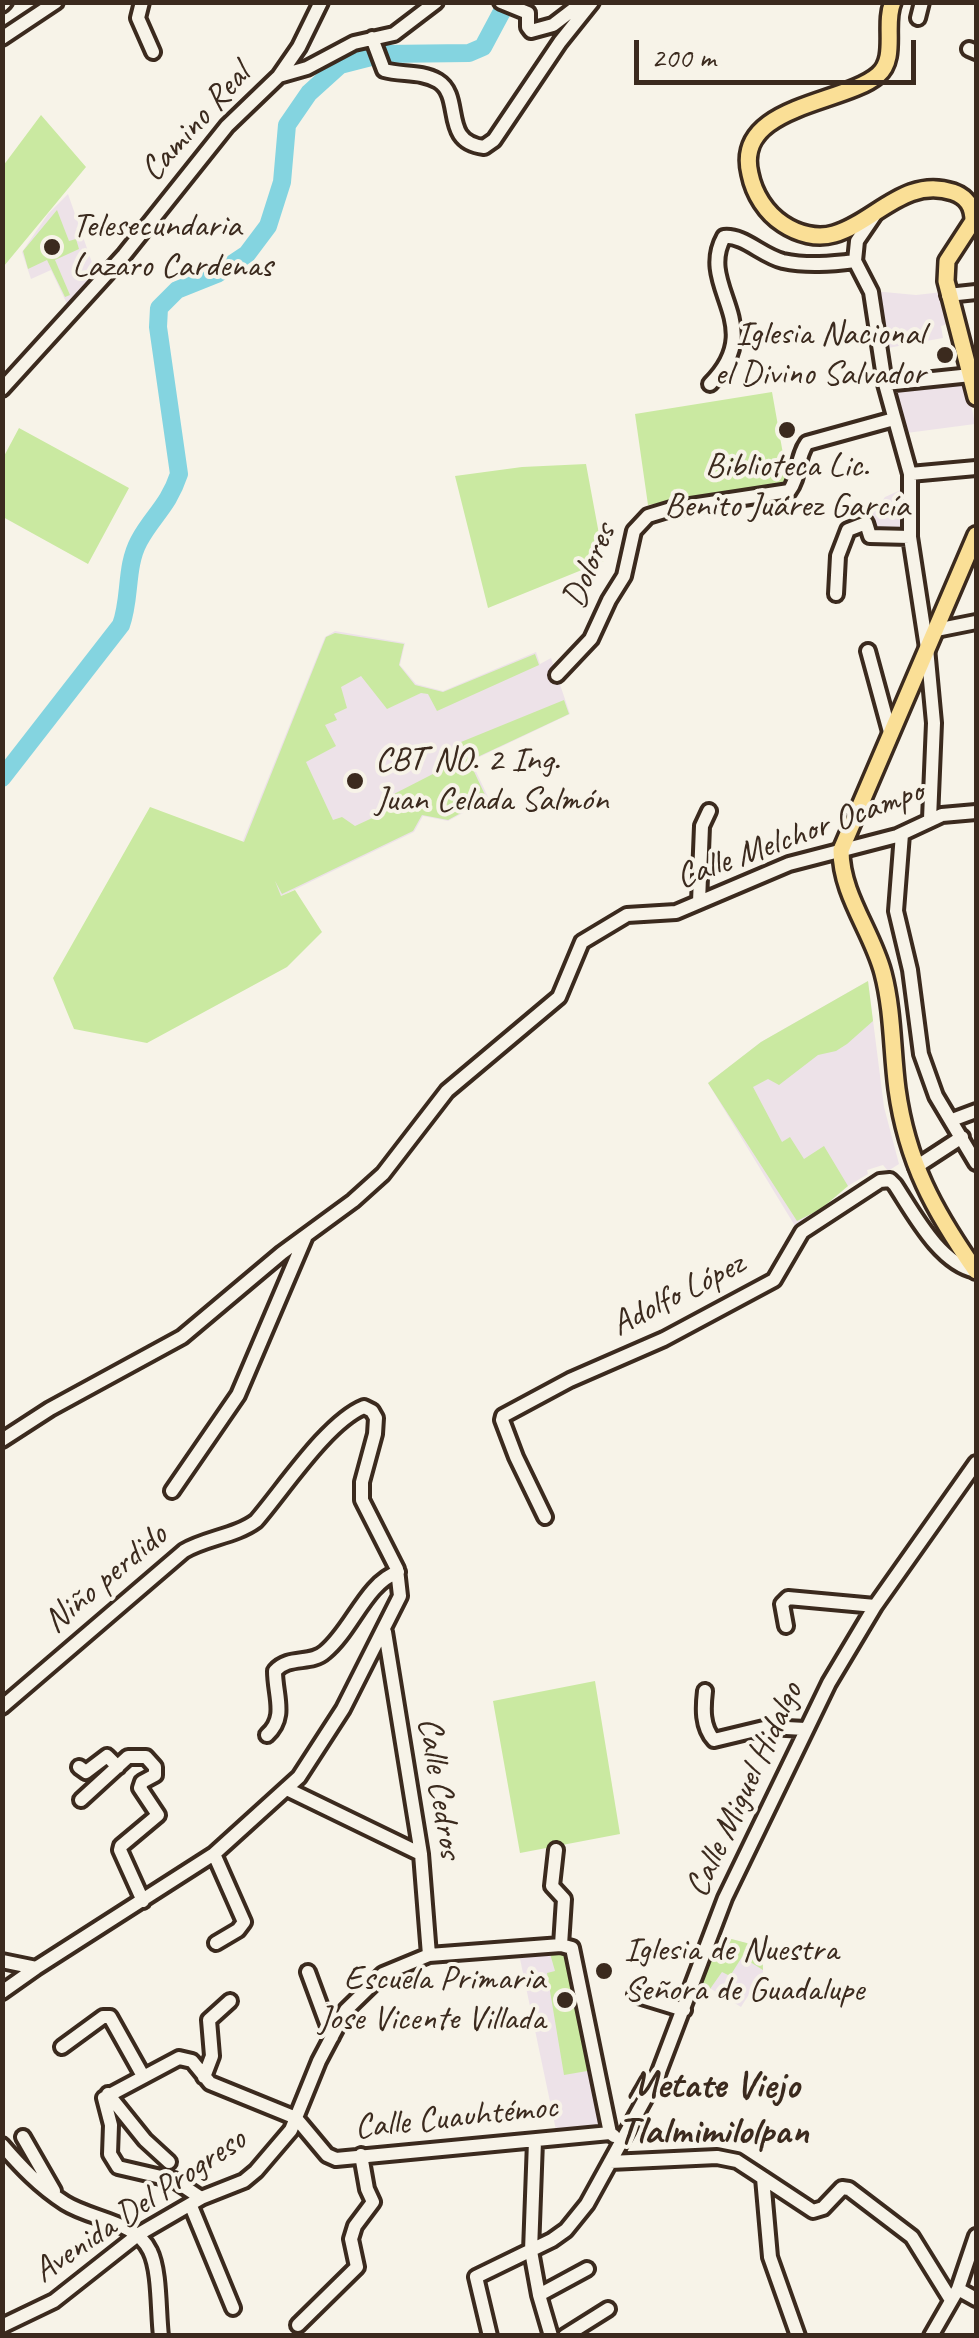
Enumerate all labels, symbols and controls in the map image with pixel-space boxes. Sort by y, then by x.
scale bar [639,20,922,82]
text: 200 m [651,38,716,76]
street label: Camino Real [132,55,260,191]
place label: Telesecundaria Lazaro Cardenas [72,206,272,288]
marker: Telesecundaria Lazaro Cardenas [41,236,63,258]
place label: Iglesia Nacional el Divino Salvador [714,314,925,396]
marker: Iglesia Nacional el Divino Salvador [934,344,956,366]
marker: Biblioteca Lic. Benito Juárez García [776,419,798,441]
place label: Biblioteca Lic. Benito Juárez García [664,446,910,528]
street label: Dolores [554,518,626,614]
place label: CBT NO. 2 Ing. Juan Celada Salmón [375,740,608,822]
marker: CBT NO. 2 Ing. Juan Celada Salmón [344,770,366,792]
street label: Calle Melchor Ocampo [671,771,929,899]
street label: Adolfo López [605,1244,751,1346]
street label: Niño perdido [36,1515,176,1643]
street label: Calle Miguel Hidalgo [677,1676,813,1904]
street label: Calle Cedros [407,1715,471,1861]
place label: Iglesia de Nuestra Señora de Guadalupe [624,1930,864,2012]
place label: Escuela Primaria Jose Vicente Villada [318,1959,545,2041]
marker: Iglesia de Nuestra Señora de Guadalupe [593,1960,615,1982]
marker: Escuela Primaria Jose Vicente Villada [554,1989,576,2011]
district label: Metate Viejo Tlalmimilolpan [618,2063,808,2157]
street label: Calle Cuauhtémoc [352,2086,560,2150]
street label: Avenida Del Progreso [26,2119,254,2293]

